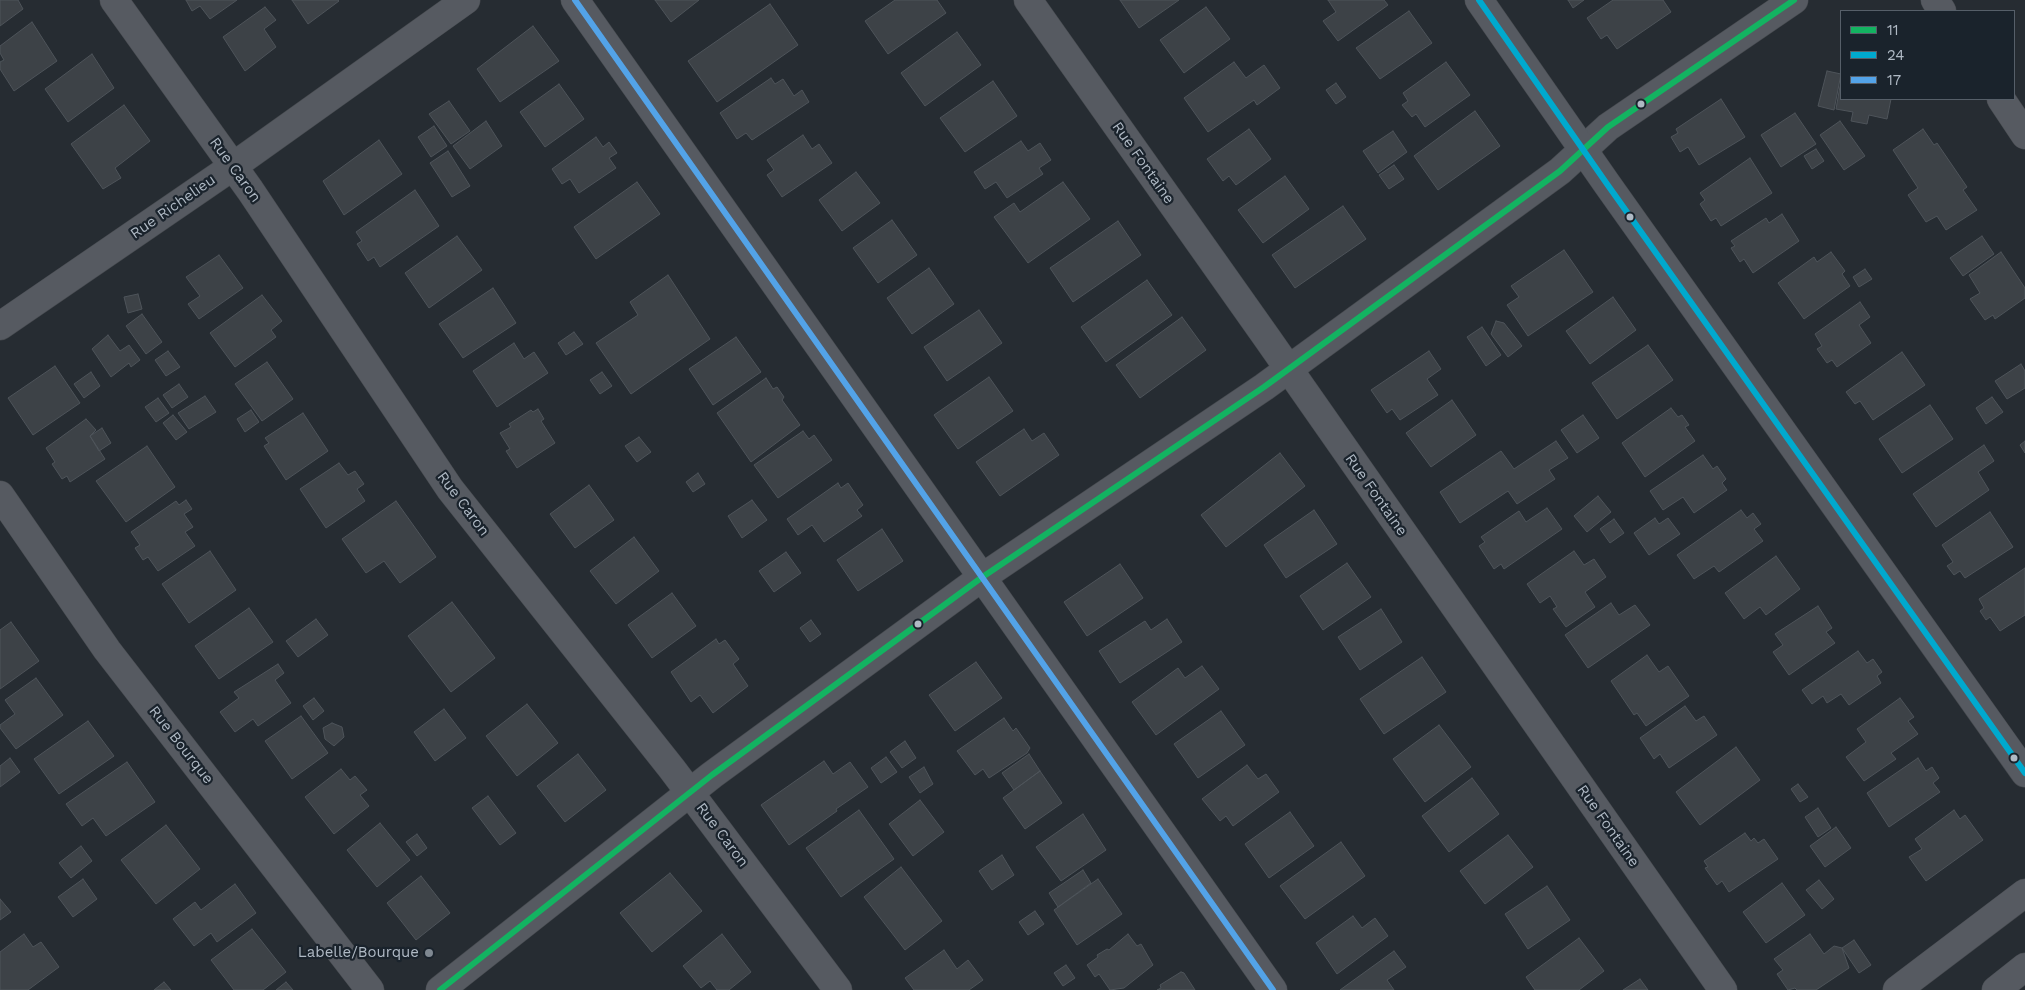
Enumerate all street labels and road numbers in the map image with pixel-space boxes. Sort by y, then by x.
street label: Rue Fontaine [1108,119,1178,207]
street label: Rue Caron [205,134,265,206]
street label: Rue Richelieu [127,171,219,243]
street label: Rue Fontaine [1341,451,1411,539]
street label: Rue Caron [433,468,493,540]
street label: Rue Bourque [145,702,217,788]
street label: Rue Fontaine [1573,782,1643,870]
street label: Rue Caron [692,799,752,871]

